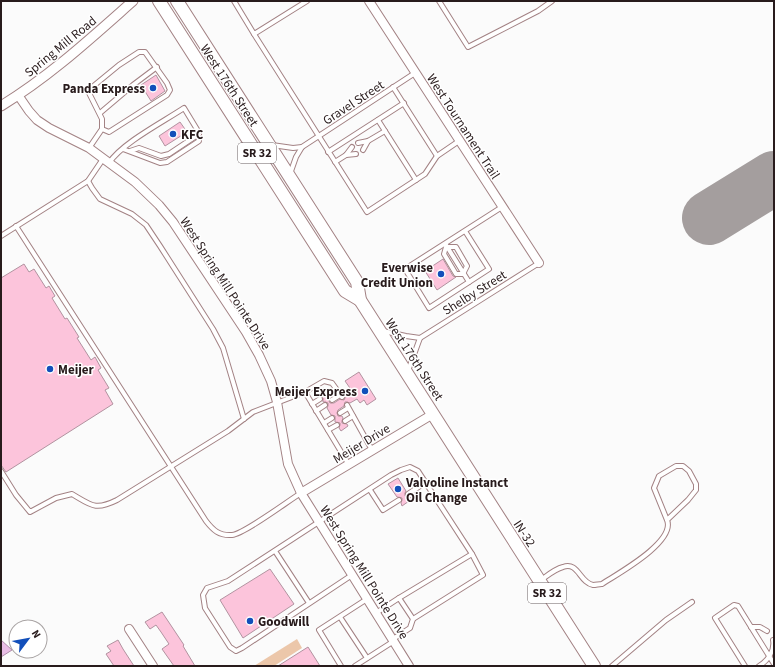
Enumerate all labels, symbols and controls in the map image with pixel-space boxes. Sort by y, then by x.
street label: Spring Mill Road [21,12,100,81]
street label: West 176th Street [196,41,263,131]
street label: West Tournament Trail [422,70,504,183]
street label: Gravel Street [319,76,388,129]
place label: Panda Express [63,80,145,98]
marker: Panda Express [148,83,158,93]
place label: KFC [181,126,204,144]
marker: KFC [168,129,178,139]
road number: SR 32 [238,143,276,163]
street label: West Spring Mill Pointe Drive [175,214,275,353]
place label: Everwise Credit Union [361,259,433,292]
street label: Shelby Street [439,266,510,320]
marker: Everwise Credit Union [436,269,446,279]
street label: West 176th Street [381,315,448,405]
place label: Meijer [58,361,95,379]
marker: Meijer [45,364,55,374]
place label: Meijer Express [275,383,357,401]
marker: Meijer Express [360,386,370,396]
street label: Meijer Drive [329,420,394,468]
place label: Valvoline Instanct Oil Change [405,474,508,507]
marker: Valvoline Instanct Oil Change [393,484,403,494]
street label: West Spring Mill Pointe Drive [316,502,413,643]
street label: IN-32 [509,517,540,551]
road number: SR 32 [528,583,566,603]
place label: Goodwill [258,613,310,631]
marker: Goodwill [245,616,255,626]
north arrow [8,619,48,659]
text: N [28,627,44,641]

